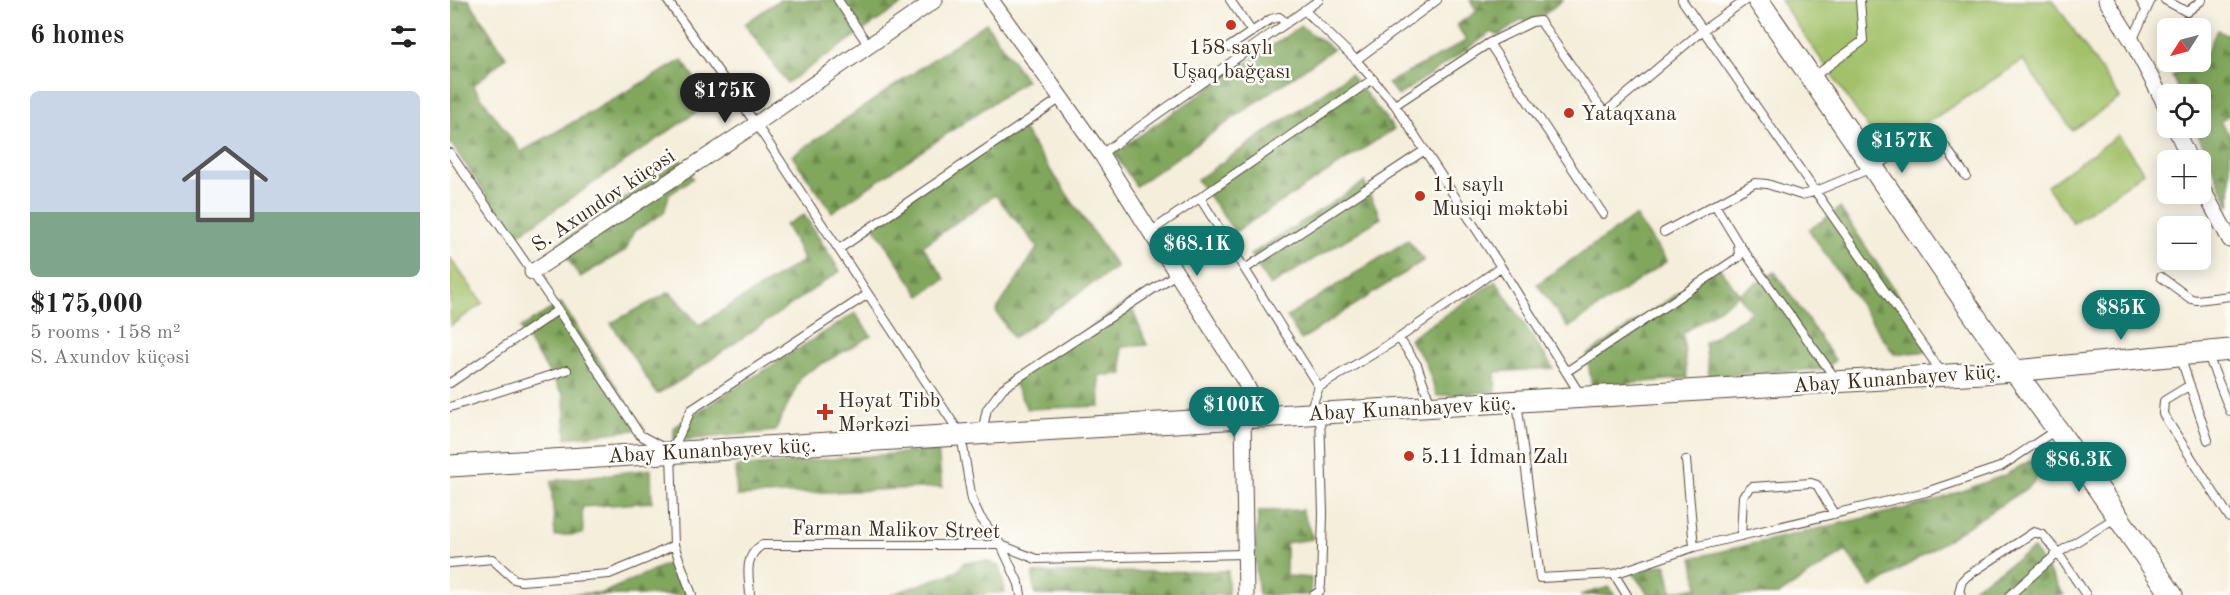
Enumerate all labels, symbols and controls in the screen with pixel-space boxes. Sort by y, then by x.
marker: 158 saylı Uşaq bağçası [1224,18,1238,32]
north arrow [2157,18,2211,72]
map controls [2157,18,2211,270]
icon: filters [387,20,420,53]
text: 6 homes [30,23,124,49]
place label: 158 saylı Uşaq bağçası [1171,38,1291,83]
pin: $175K [683,73,767,124]
text: $175K [694,82,756,102]
button: locate [2157,84,2211,138]
place label: Yataqxana [1581,104,1677,125]
marker: Yataqxana [1562,106,1576,120]
pin: $157K [1860,123,1944,174]
icon: home [171,130,279,238]
text: $157K [1871,132,1933,152]
street label: S. Axundov küçəsi [529,146,679,257]
button: + [2157,150,2211,204]
place label: 11 saylı Musiqi məktəbi [1432,175,1568,220]
marker: 11 saylı Musiqi məktəbi [1413,189,1427,203]
button: − [2157,216,2211,270]
pin: $68.1K [1148,226,1246,277]
text: $68.1K [1163,235,1231,255]
pin: $85K [2085,290,2157,341]
text: $175,000 [30,292,143,318]
text: $85K [2096,299,2146,319]
text: 5 rooms · 158 m² [30,323,180,343]
text: S. Axundov küçəsi [30,348,190,368]
street label: Abay Kunanbayev küç. [1792,362,2002,397]
pin: $100K [1192,387,1276,438]
place label: Həyat Tibb Mərkəzi [838,391,940,436]
street label: Abay Kunanbayev küç. [1307,394,1517,425]
text: $100K [1203,396,1265,416]
marker: Həyat Tibb Mərkəzi [816,403,834,421]
street label: Abay Kunanbayev küç. [607,436,817,467]
pin: $86.3K [2030,442,2128,493]
place label: 5.11 İdman Zalı [1421,443,1568,468]
marker: 5.11 İdman Zalı [1402,449,1416,463]
text: $86.3K [2045,451,2113,471]
street label: Farman Malikov Street [792,518,1000,543]

